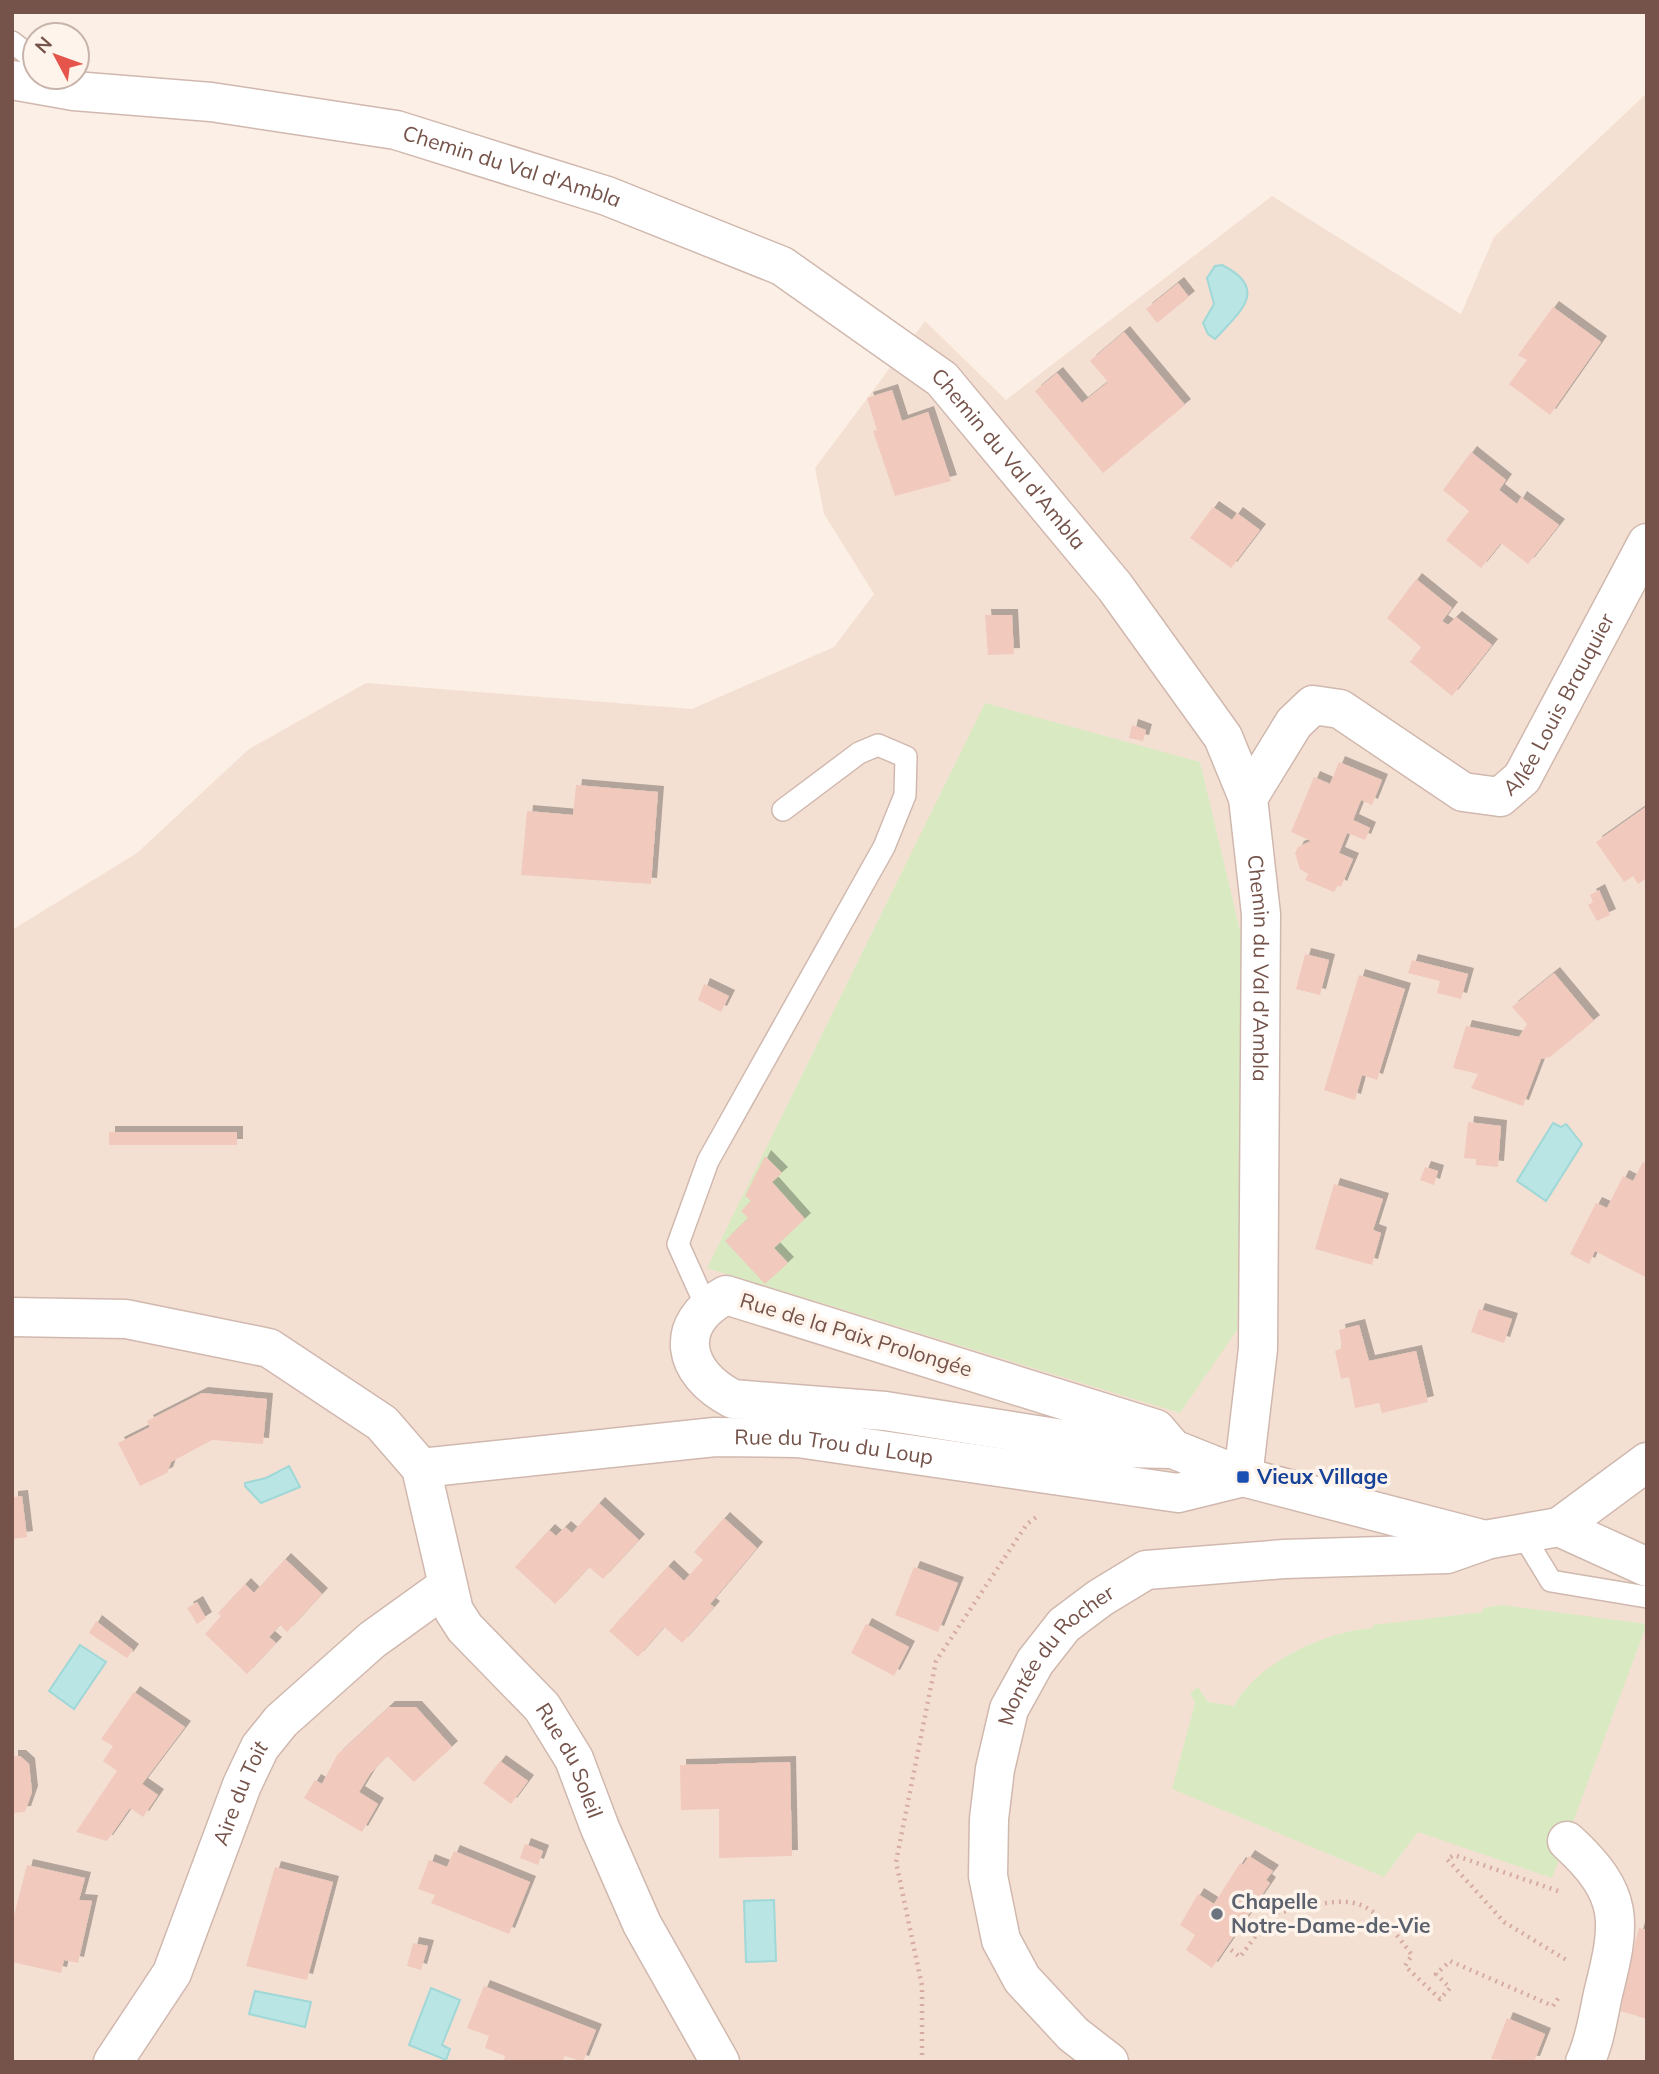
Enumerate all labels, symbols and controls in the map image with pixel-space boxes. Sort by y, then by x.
north arrow [21,21,91,91]
text: N [29,32,57,58]
street label: Chemin du Val d'Ambla [400,119,625,212]
street label: Chemin du Val d'Ambla [927,362,1092,554]
street label: Allée Louis Brauquier [1497,608,1619,801]
street label: Chemin du Val d'Ambla [1242,853,1275,1082]
street label: Rue de la Paix Prolongée [737,1286,976,1382]
street label: Rue du Trou du Loup [734,1423,935,1469]
place label: Vieux Village [1256,1463,1388,1489]
marker: Vieux Village [1235,1469,1251,1485]
street label: Montée du Rocher [992,1578,1119,1728]
street label: Rue du Soleil [531,1698,609,1821]
street label: Aire du Toit [207,1734,272,1849]
place label: Chapelle Notre-Dame-de-Vie [1231,1888,1430,1938]
marker: Chapelle Notre-Dame-de-Vie [1209,1906,1225,1922]

